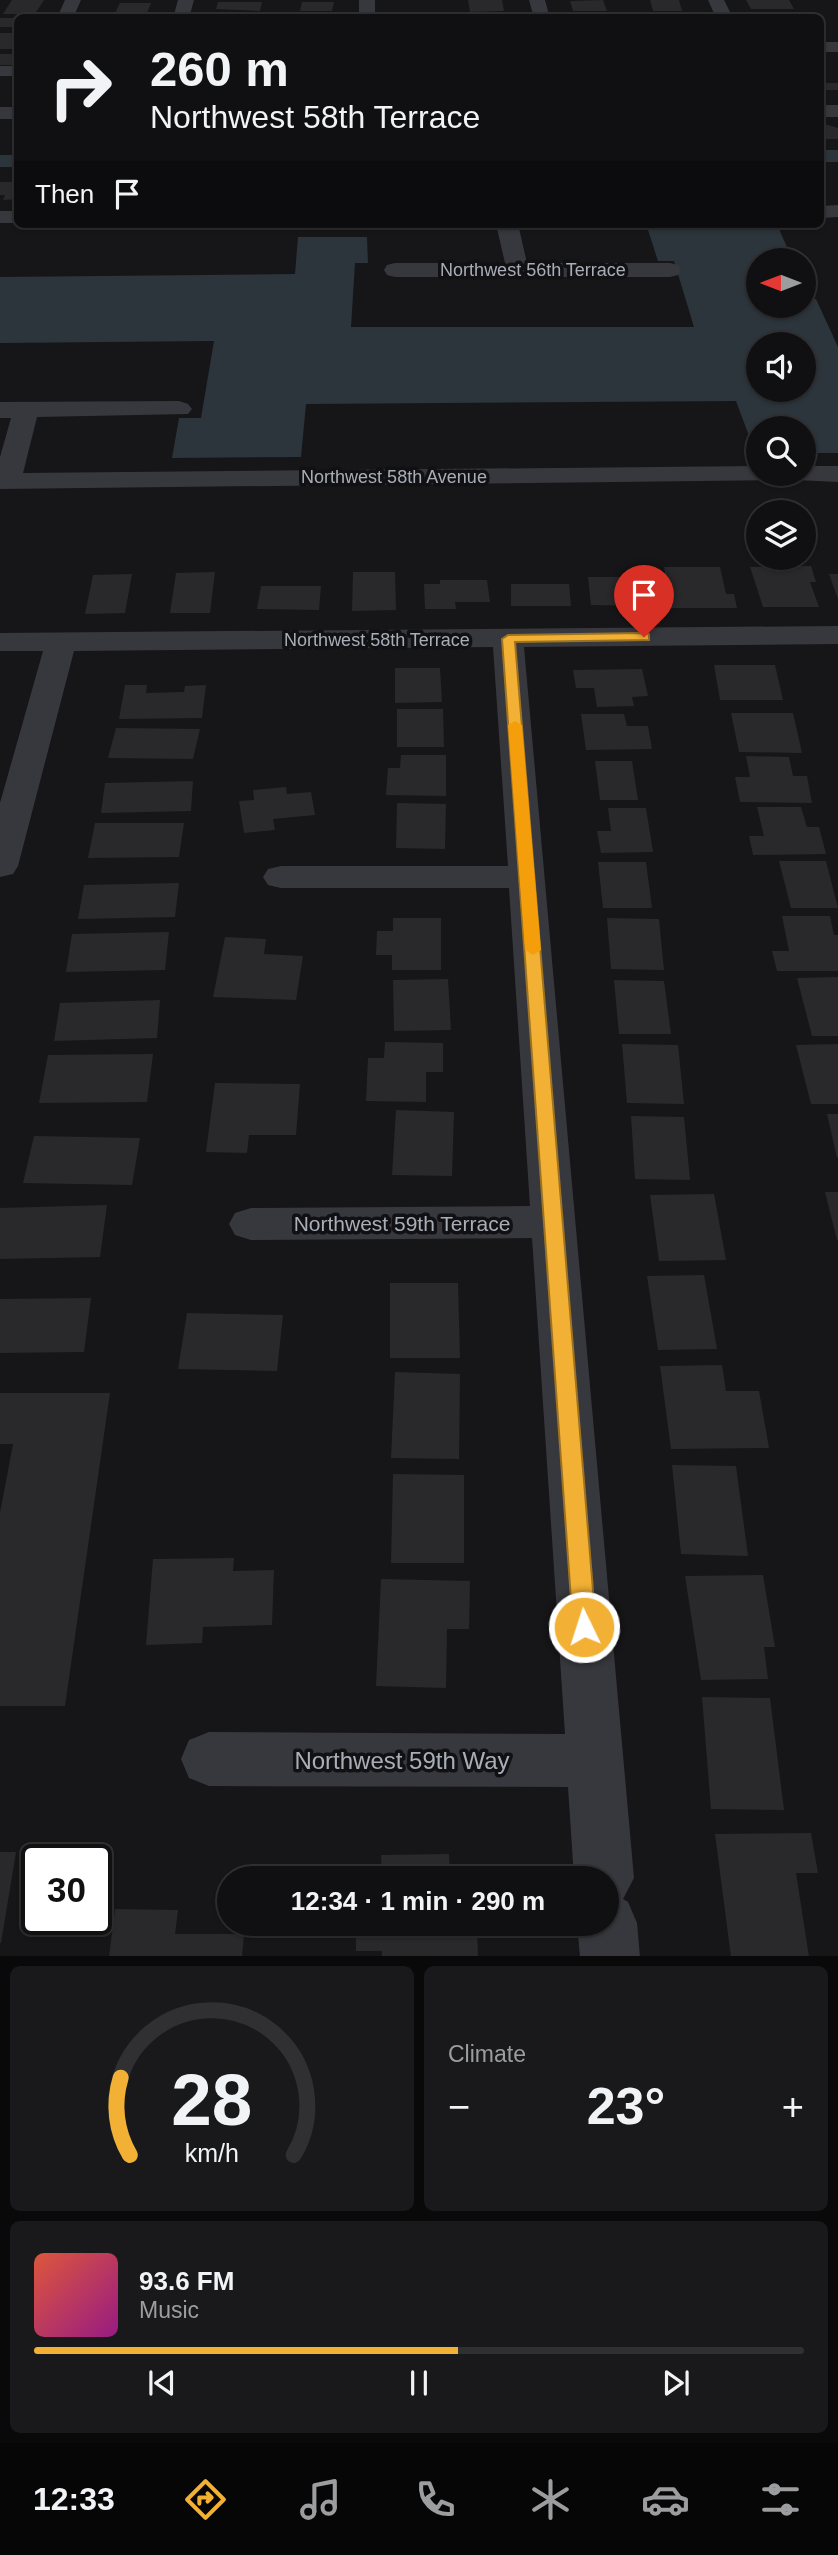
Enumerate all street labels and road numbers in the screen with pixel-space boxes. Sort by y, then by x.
street label: Northwest 56th Terrace [440,260,626,280]
street label: Northwest 58th Avenue [301,467,487,487]
street label: Northwest 58th Terrace [284,630,470,650]
street label: Northwest 59th Terrace [294,1212,510,1235]
street label: Northwest 59th Way [294,1747,510,1774]

